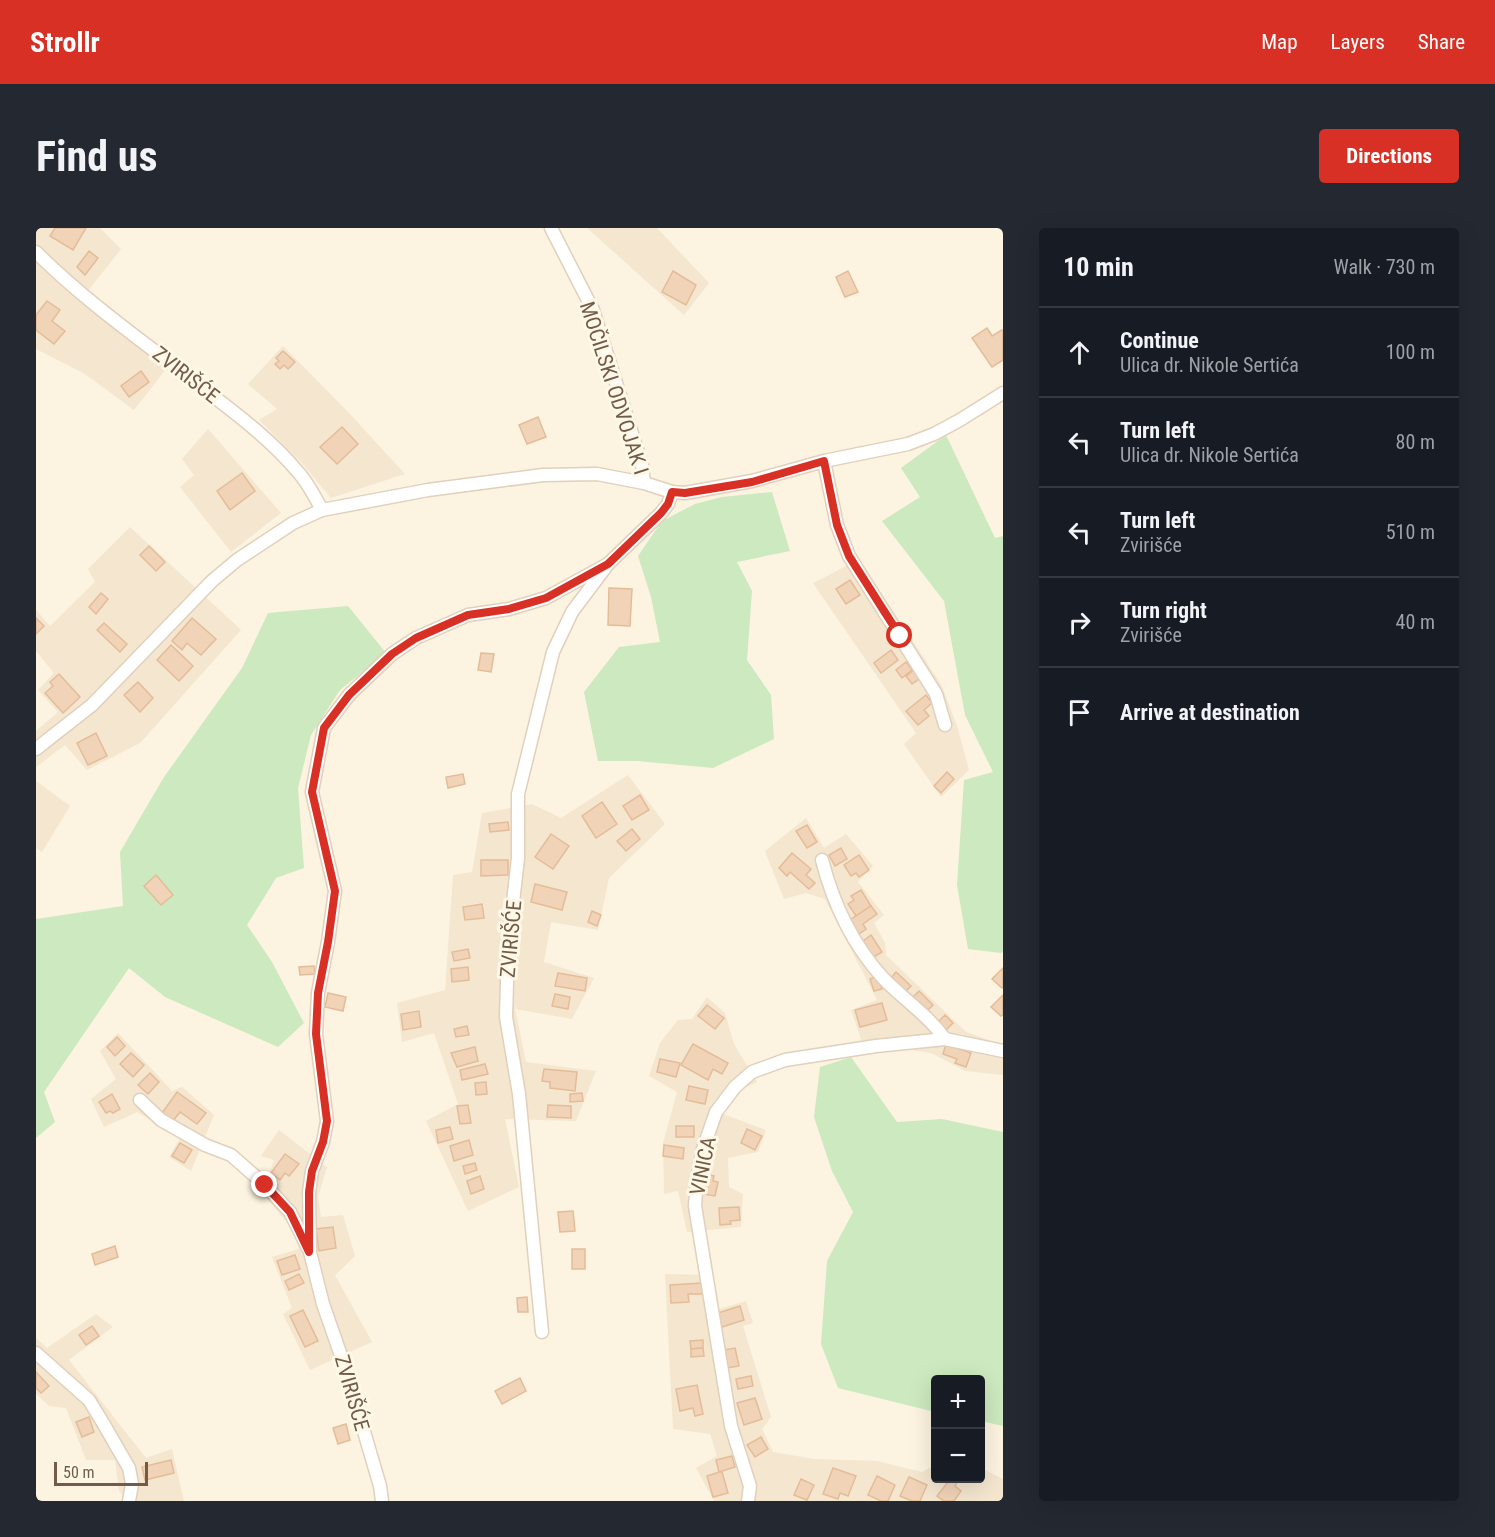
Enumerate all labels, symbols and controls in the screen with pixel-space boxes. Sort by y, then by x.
text: Strollr [30,26,100,59]
text: Map [1261,30,1298,54]
text: Layers [1331,30,1385,54]
text: Share [1418,30,1465,54]
button: Directions [1319,129,1459,183]
text: Find us [36,132,157,181]
text: 10 min [1063,252,1134,282]
text: Walk · 730 m [1334,255,1435,279]
street label: MOČILSKI ODVOJAK I [575,299,653,477]
text: Continue [1120,328,1199,353]
icon: ahead [1063,336,1096,369]
text: 100 m [1386,340,1435,364]
street label: ZVIRIŠĆE [148,342,224,408]
text: Ulica dr. Nikole Sertića [1120,353,1299,377]
text: Turn left [1120,418,1195,443]
icon: left [1063,426,1096,459]
text: 80 m [1396,430,1435,454]
text: Ulica dr. Nikole Sertića [1120,443,1299,467]
text: Turn left [1120,508,1195,533]
icon: left [1063,516,1096,549]
text: 510 m [1386,520,1435,544]
text: Zvirišće [1120,533,1182,557]
text: Turn right [1120,598,1207,623]
icon: right [1063,606,1096,639]
text: 40 m [1396,610,1435,634]
route start [886,622,912,648]
text: Zvirišće [1120,623,1182,647]
icon: arrive [1063,696,1096,729]
text: Arrive at destination [1120,700,1300,725]
street label: ZVIRIŠĆE [496,899,526,979]
street label: VINICA [685,1134,721,1198]
route end [251,1171,277,1197]
street label: ZVIRIŠĆE [330,1352,374,1434]
map controls [931,1375,985,1483]
button: + [931,1375,985,1429]
button: − [931,1429,985,1483]
scale bar [54,1459,148,1486]
text: 50 m [63,1463,95,1482]

